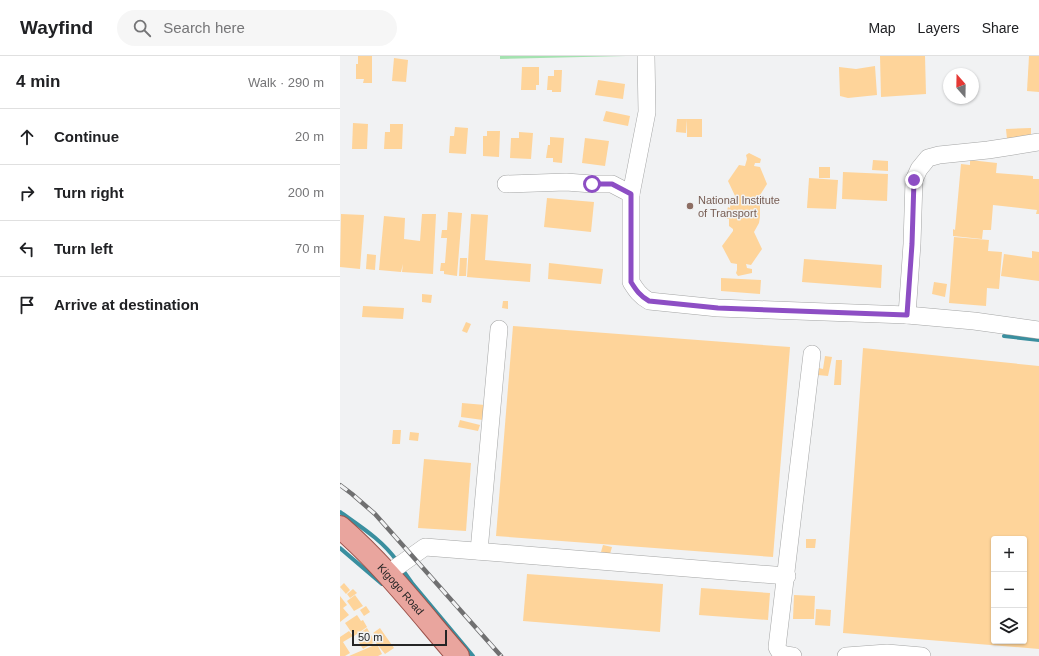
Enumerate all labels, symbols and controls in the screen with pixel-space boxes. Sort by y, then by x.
search box [117,10,397,46]
text: Wayfind [20,17,93,38]
icon: search [131,17,153,39]
text: Search here [163,19,245,36]
text: Map [868,20,896,36]
text: Layers [918,20,960,36]
text: Share [982,20,1019,36]
north arrow [943,68,979,104]
text: 4 min [16,72,60,91]
text: Walk · 290 m [248,75,324,90]
icon: ahead [16,126,38,148]
text: Continue [54,128,119,145]
text: 20 m [295,129,324,144]
route end [905,171,923,189]
route start [583,175,601,193]
icon: right [16,182,38,204]
text: Turn right [54,184,124,201]
text: 200 m [288,185,324,200]
place label: National Institute of Transport [698,194,780,219]
marker: National Institute of Transport [685,201,695,211]
icon: left [16,238,38,260]
text: Turn left [54,240,113,257]
text: 70 m [295,241,324,256]
icon: arrive [16,294,38,316]
text: Arrive at destination [54,296,199,313]
map controls [991,536,1027,644]
button: + [991,536,1027,572]
street label: Kigogo Road [375,561,426,617]
button: − [991,572,1027,608]
button: layers [991,608,1027,644]
scale bar [352,628,447,647]
text: 50 m [358,631,382,643]

